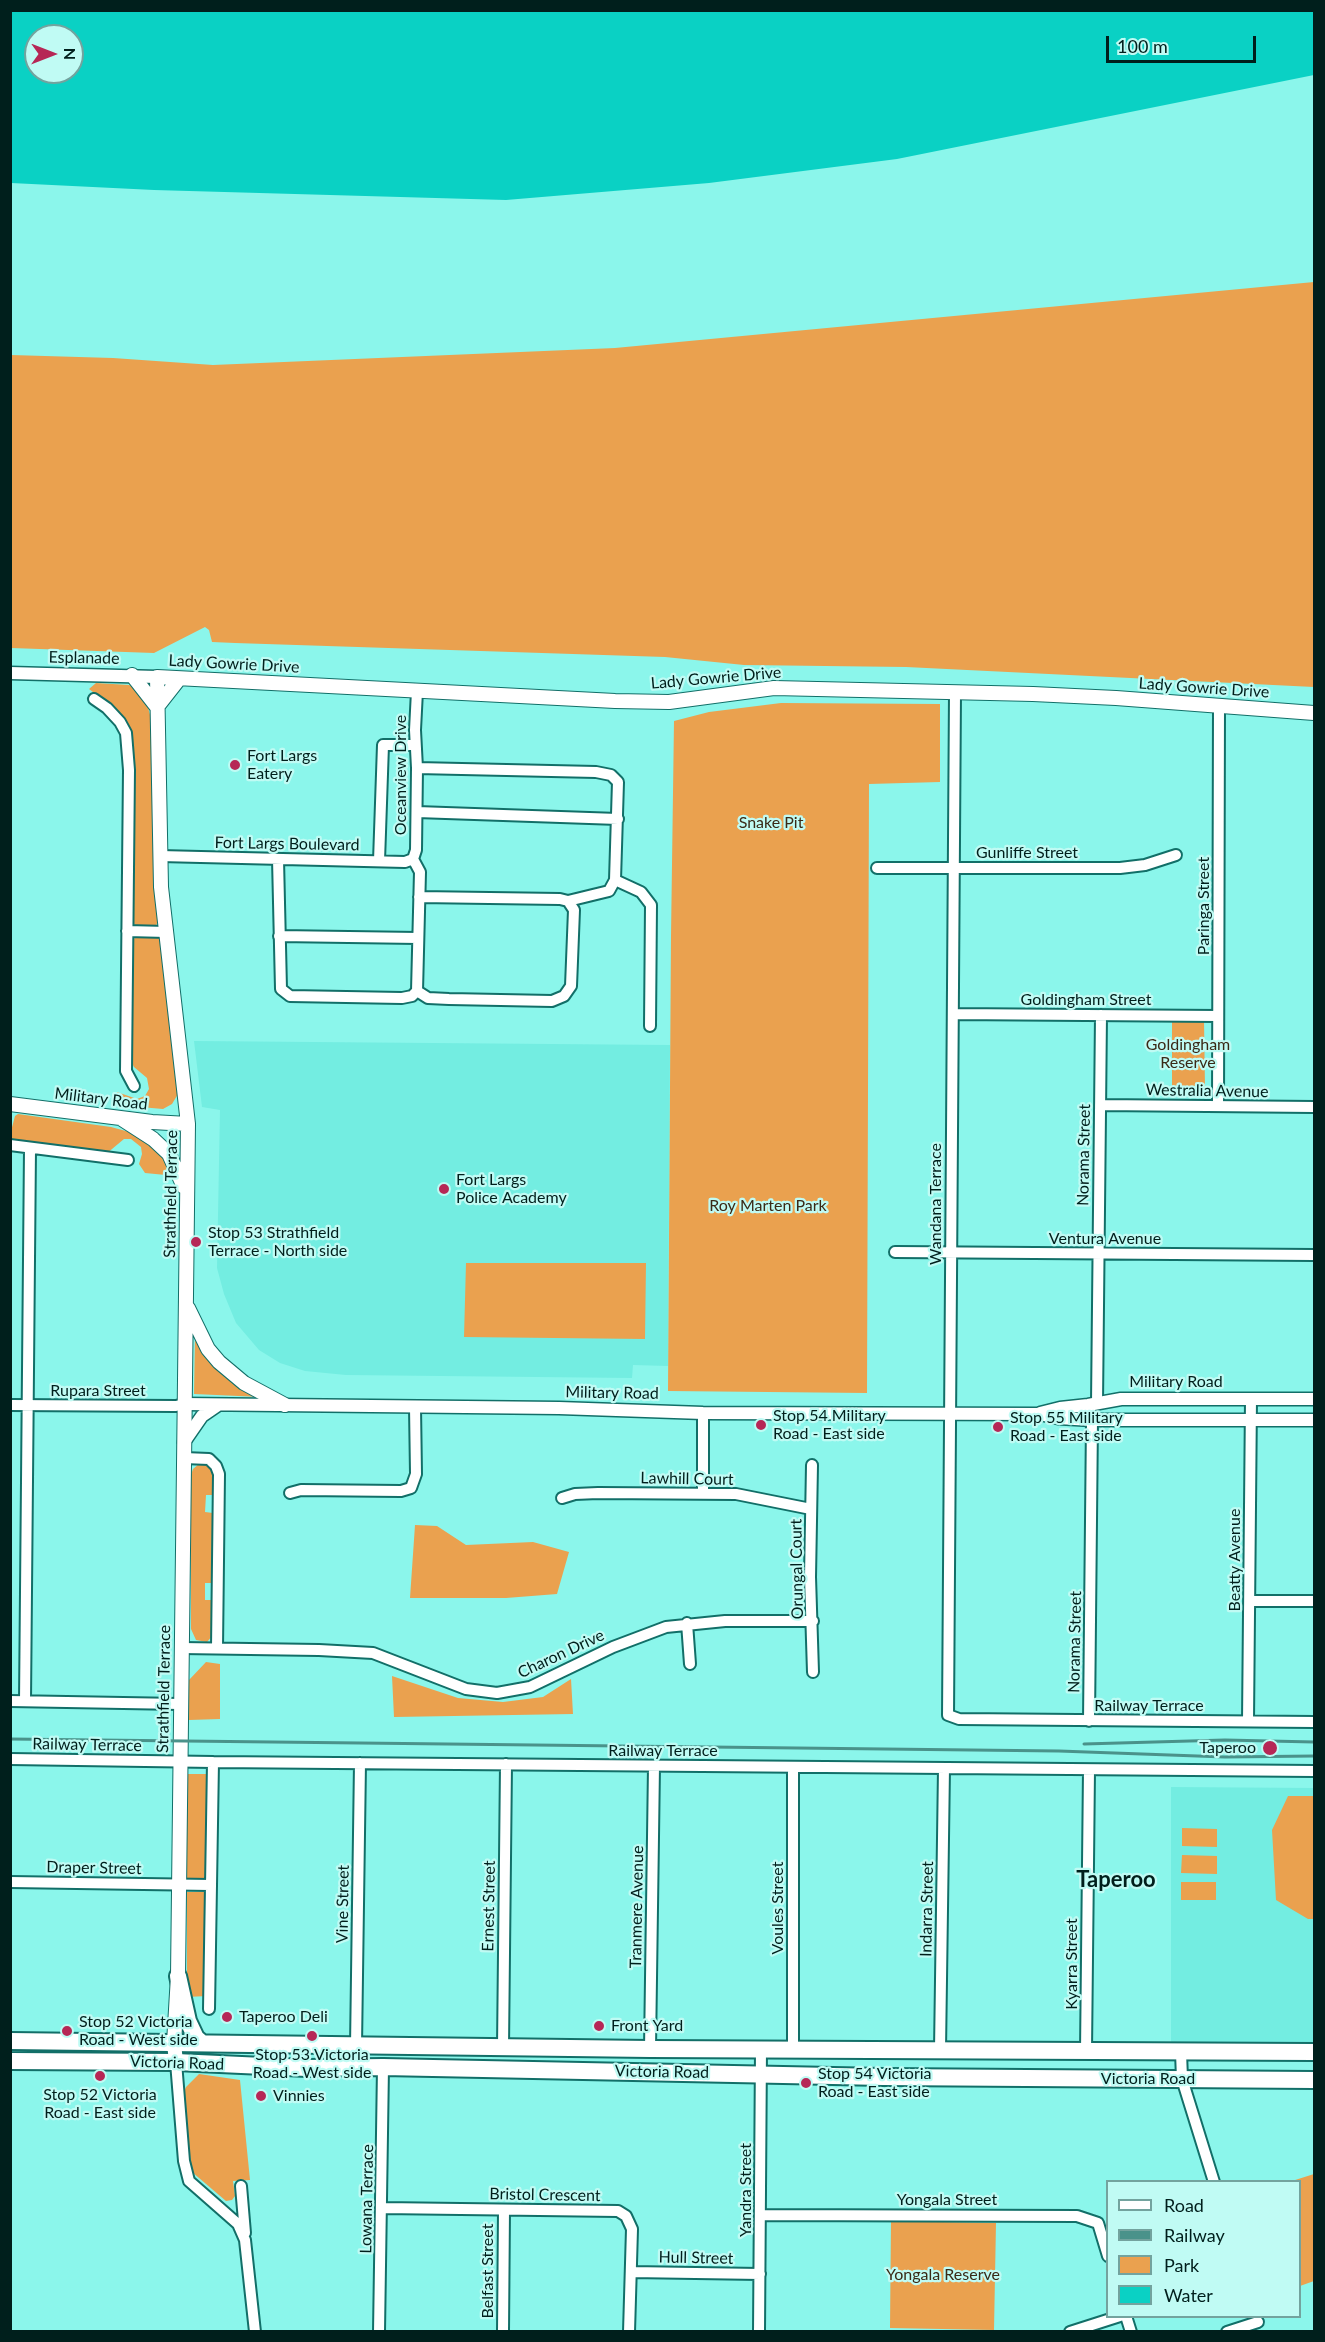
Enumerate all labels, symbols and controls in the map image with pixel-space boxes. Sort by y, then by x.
north arrow [24,24,84,84]
scale bar [1109,24,1259,62]
text: 100 m [1117,35,1168,57]
text: N [61,48,80,60]
street label: Esplanade [48,648,120,668]
street label: Lady Gowrie Drive [168,651,300,677]
street label: Lady Gowrie Drive [650,663,782,693]
street label: Lady Gowrie Drive [1138,674,1270,702]
street label: Oceanview Drive [391,715,411,835]
place label: Fort Largs Eatery [247,746,317,784]
marker: Fort Largs Eatery [228,758,242,772]
park label: Snake Pit [739,813,803,833]
street label: Fort Largs Boulevard [214,833,360,855]
street label: Gunliffe Street [976,843,1078,863]
street label: Paringa Street [1194,857,1214,955]
street label: Goldingham Street [1021,990,1151,1010]
park label: Goldingham Reserve [1146,1035,1230,1073]
street label: Westralia Avenue [1145,1080,1269,1102]
street label: Military Road [53,1084,149,1114]
street label: Norama Street [1074,1104,1094,1206]
street label: Strathfield Terrace [160,1130,182,1258]
street label: Wandana Terrace [926,1143,946,1265]
place label: Fort Largs Police Academy [456,1170,567,1208]
marker: Fort Largs Police Academy [437,1182,451,1196]
park label: Roy Marten Park [709,1196,827,1216]
place label: Stop 53 Strathfield Terrace - North side [208,1223,347,1261]
street label: Ventura Avenue [1049,1229,1161,1249]
marker: Stop 53 Strathfield Terrace - North side [189,1235,203,1249]
street label: Military Road [1129,1372,1223,1392]
street label: Rupara Street [50,1381,146,1401]
street label: Military Road [565,1383,659,1403]
place label: Stop 54 Military Road - East side [773,1406,886,1444]
place label: Stop 55 Military Road - East side [1010,1408,1123,1446]
marker: Stop 54 Military Road - East side [754,1418,768,1432]
marker: Stop 55 Military Road - East side [991,1420,1005,1434]
street label: Lawhill Court [640,1469,734,1489]
street label: Beatty Avenue [1225,1509,1245,1611]
street label: Orungal Court [787,1519,807,1619]
street label: Norama Street [1065,1591,1085,1693]
street label: Strathfield Terrace [153,1625,175,1753]
street label: Charon Drive [515,1626,607,1682]
street label: Railway Terrace [1094,1696,1204,1716]
street label: Railway Terrace [32,1734,142,1756]
place label: Taperoo [1199,1738,1256,1758]
marker: Taperoo [1261,1739,1279,1757]
street label: Railway Terrace [608,1741,718,1761]
street label: Tranmere Avenue [626,1845,648,1969]
street label: Draper Street [46,1858,142,1878]
street label: Ernest Street [479,1860,499,1952]
street label: Indarra Street [917,1861,937,1957]
street label: Voules Street [768,1862,788,1954]
street label: Vine Street [333,1865,353,1943]
district label: Taperoo [1076,1867,1156,1893]
street label: Kyarra Street [1062,1918,1082,2010]
place label: Taperoo Deli [239,2007,328,2027]
marker: Taperoo Deli [220,2010,234,2024]
place label: Stop 52 Victoria Road - West side [79,2012,198,2050]
place label: Front Yard [611,2016,683,2036]
marker: Front Yard [592,2019,606,2033]
marker: Stop 52 Victoria Road - West side [60,2024,74,2038]
marker: Stop 53 Victoria Road - West side [305,2029,319,2043]
place label: Stop 53 Victoria Road - West side [253,2045,371,2083]
street label: Victoria Road [130,2052,224,2074]
street label: Victoria Road [615,2062,709,2082]
place label: Stop 54 Victoria Road - East side [818,2064,932,2102]
marker: Stop 52 Victoria Road - East side [93,2069,107,2083]
street label: Victoria Road [1101,2069,1195,2089]
marker: Stop 54 Victoria Road - East side [799,2076,813,2090]
place label: Stop 52 Victoria Road - East side [43,2085,157,2123]
place label: Vinnies [273,2086,325,2106]
marker: Vinnies [254,2089,268,2103]
street label: Yandra Street [736,2143,756,2237]
street label: Lowana Terrace [356,2144,378,2254]
legend [1106,2180,1301,2318]
street label: Bristol Crescent [489,2184,601,2206]
street label: Yongala Street [897,2190,997,2210]
text: Road [1164,2194,1204,2216]
street label: Belfast Street [478,2224,498,2318]
text: Railway [1164,2224,1225,2246]
street label: Hull Street [658,2248,734,2268]
text: Park [1164,2254,1199,2276]
park label: Yongala Reserve [886,2265,1000,2285]
text: Water [1164,2284,1213,2306]

